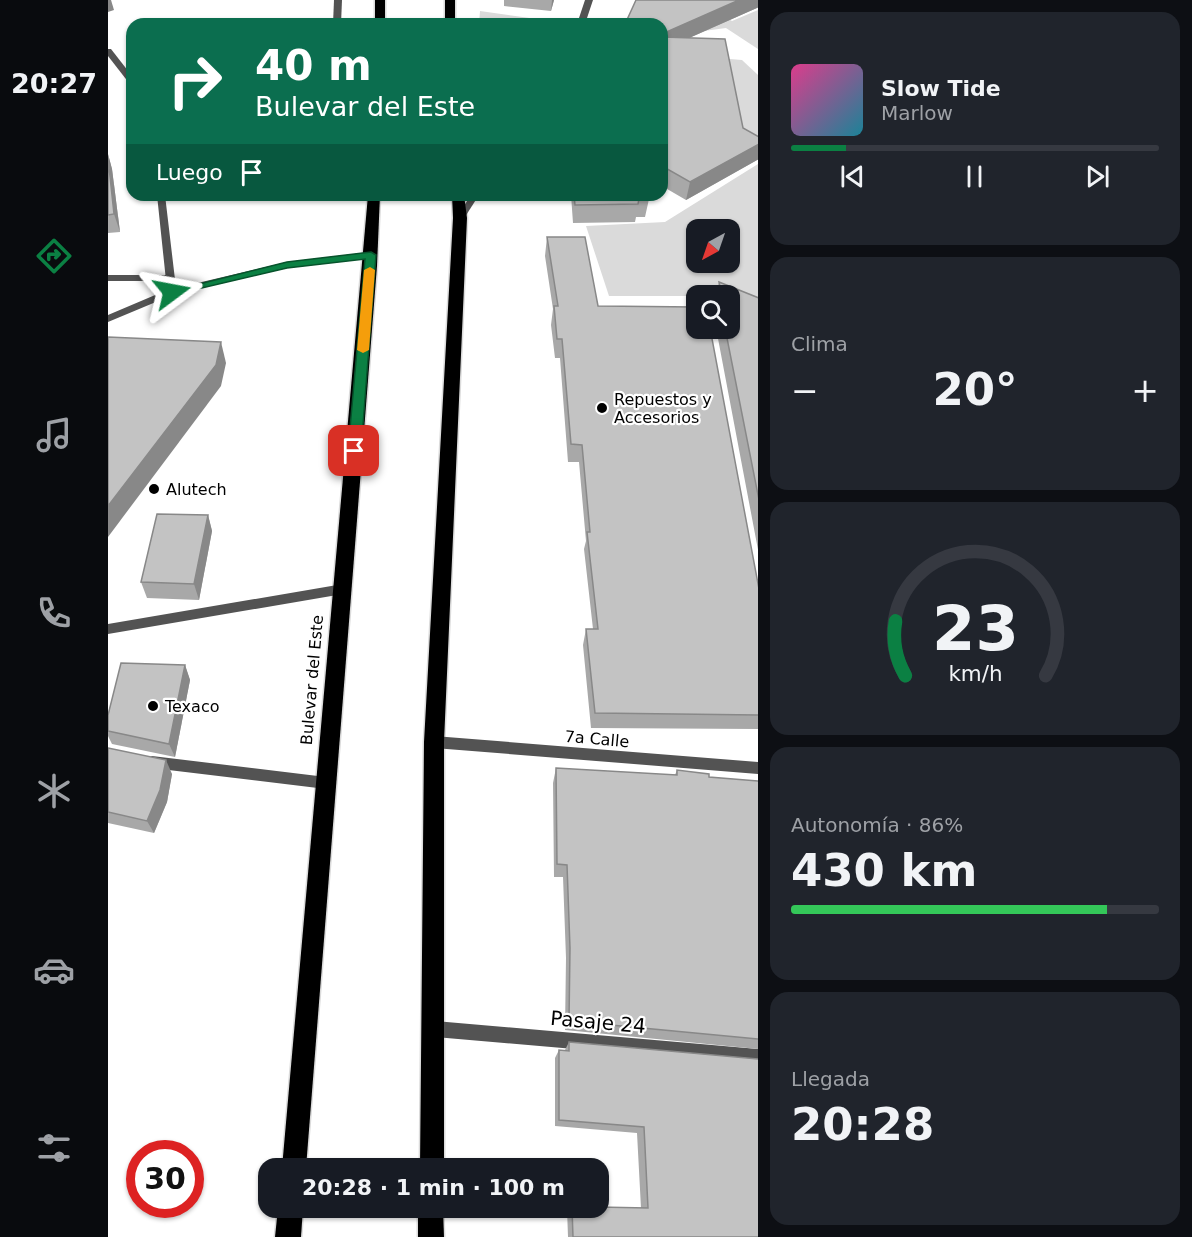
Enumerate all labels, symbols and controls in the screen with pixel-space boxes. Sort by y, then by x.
text: 40 m [255,41,372,90]
icon: right [156,42,234,120]
text: 20:27 [11,68,97,99]
text: Slow Tide [881,76,1001,101]
text: Bulevar del Este [255,91,475,122]
text: Marlow [881,101,953,125]
icon: arrive [235,156,268,189]
text: Luego [156,160,223,185]
icon: previous [836,160,869,193]
icon: pause [958,160,991,193]
icon: next [1081,160,1114,193]
north arrow [686,219,740,273]
map controls [686,219,740,339]
icon: directions [33,235,75,277]
position arrow [140,260,204,324]
button: search [686,285,740,339]
text: Clima [791,332,848,356]
text: 20° [932,363,1018,416]
text: − [791,371,819,410]
text: + [1131,371,1159,410]
place label: Repuestos y Accesorios [614,390,712,427]
marker: Repuestos y Accesorios [595,401,609,415]
icon: music [33,414,75,456]
pin [328,425,379,476]
icon: arrive [337,434,370,467]
place label: Alutech [166,480,227,499]
marker: Alutech [147,482,161,496]
icon: phone [33,592,75,634]
text: 23 [932,592,1018,665]
street label: Bulevar del Este [297,614,327,746]
text: km/h [948,661,1002,686]
place label: Texaco [164,697,219,716]
marker: Texaco [146,699,160,713]
street label: 7a Calle [564,727,630,751]
icon: climate [33,770,75,812]
text: Autonomía · 86% [791,813,963,837]
text: 430 km [791,844,977,897]
icon: car [33,949,75,991]
street label: Pasaje 24 [549,1006,647,1038]
text: Llegada [791,1067,870,1091]
text: 20:28 [791,1098,934,1151]
icon: filters [33,1127,75,1169]
speed limit sign: 30 [126,1140,204,1218]
text: 20:28 · 1 min · 100 m [302,1175,565,1200]

